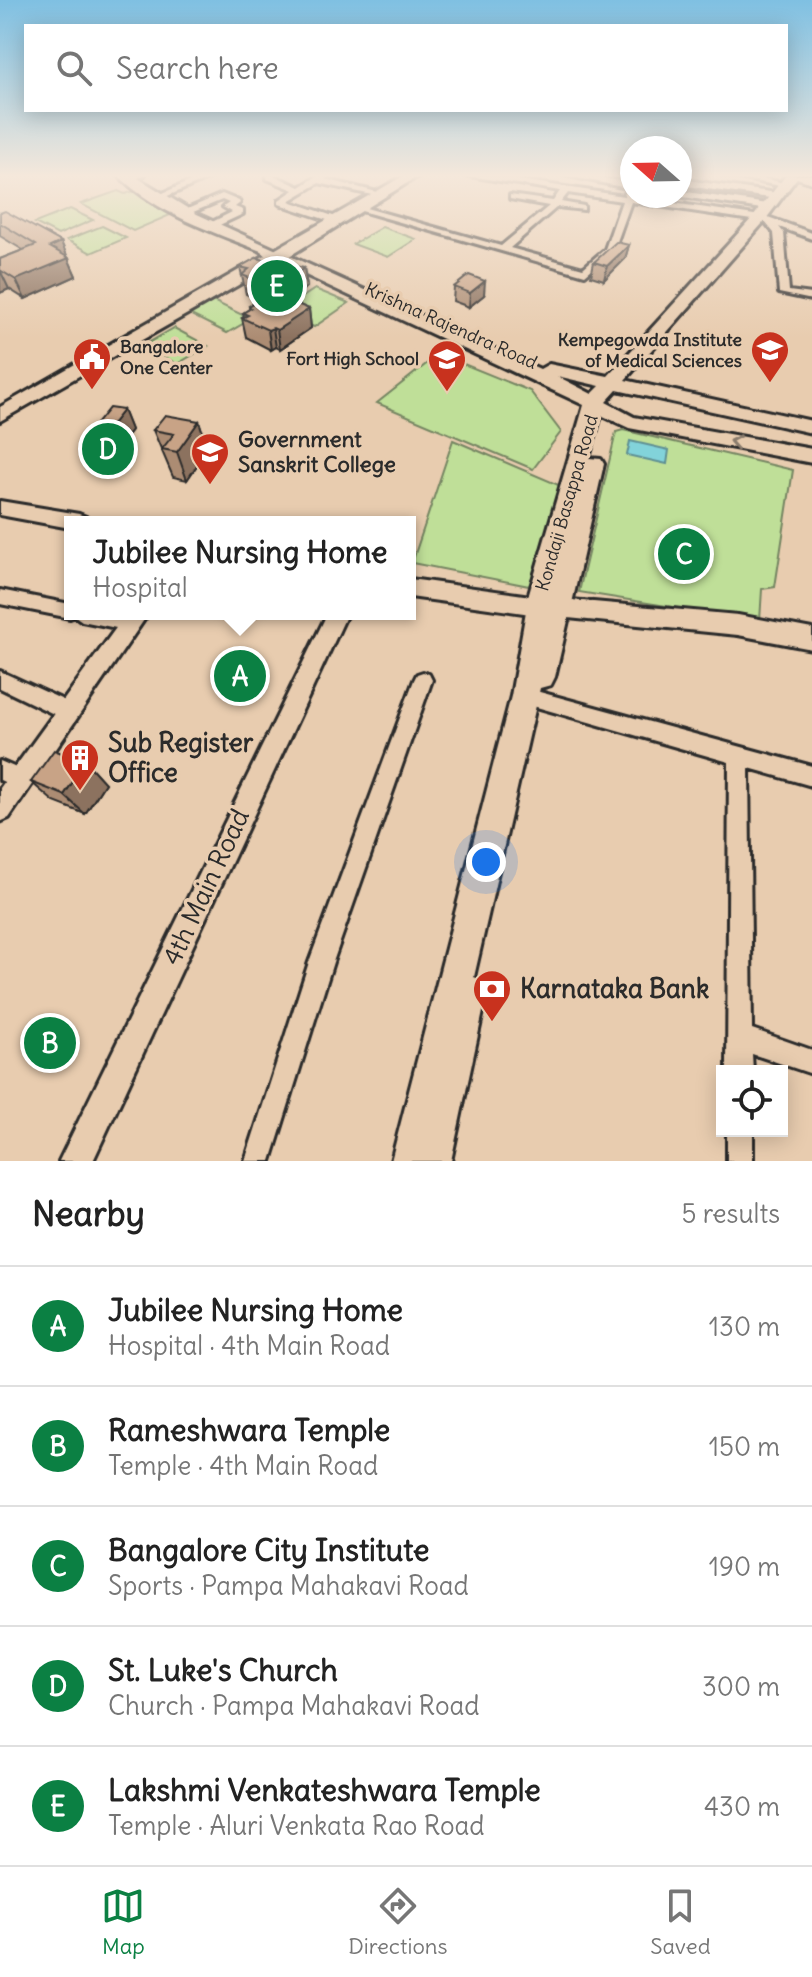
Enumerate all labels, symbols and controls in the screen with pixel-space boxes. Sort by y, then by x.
search box [24,24,788,112]
icon: search [52,46,96,90]
text: Search here [116,49,279,87]
north arrow [620,136,692,208]
pin: E [251,256,303,316]
street label: Krishna Rajendra Road [361,277,541,374]
place label: Kempegowda Institute of Medical Sciences [558,328,742,372]
school or university icon: Kempegowda Institute of Medical Sciences [749,329,791,384]
place label: Bangalore One Center [120,335,213,379]
public building icon: Bangalore One Center [71,336,113,391]
school or university icon: Fort High School [426,338,468,393]
place label: Fort High School [286,347,419,370]
street label: Kondaji Basappa Road [530,412,603,594]
pin: D [82,419,134,479]
place label: Government Sanskrit College [238,425,396,478]
school or university icon: Government Sanskrit College [189,431,231,486]
one-way arrow [729,434,743,451]
popup [64,516,416,620]
pin: C [658,524,710,584]
text: Jubilee Nursing Home [93,533,388,571]
text: Hospital [93,571,188,604]
pin: A [214,646,266,706]
place label: Sub Register Office [108,726,254,789]
building icon: Sub Register Office [59,737,101,792]
street label: 4th Main Road [155,803,256,970]
your location [466,842,506,882]
bank icon: Karnataka Bank [471,968,513,1023]
place label: Karnataka Bank [520,972,709,1005]
pin: B [24,1013,76,1073]
map controls [716,1065,788,1137]
button: locate [716,1065,788,1137]
text: Nearby [32,1192,145,1235]
text: 5 results [682,1197,780,1230]
text: Jubilee Nursing Home [108,1291,403,1329]
text: A [50,1310,66,1343]
text: 130 m [709,1310,780,1343]
text: Hospital · 4th Main Road [108,1329,390,1362]
text: Rameshwara Temple [108,1411,390,1449]
text: B [49,1430,67,1463]
text: 150 m [709,1430,780,1463]
text: Temple · 4th Main Road [108,1449,378,1482]
text: Bangalore City Institute [108,1531,429,1569]
text: C [49,1550,67,1583]
text: 190 m [709,1550,780,1583]
text: Sports · Pampa Mahakavi Road [108,1569,469,1602]
text: St. Luke's Church [108,1651,338,1689]
text: D [49,1670,67,1703]
text: 300 m [702,1670,780,1703]
text: Church · Pampa Mahakavi Road [108,1689,480,1722]
text: Lakshmi Venkateshwara Temple [108,1771,541,1809]
text: E [50,1790,66,1823]
text: 430 m [704,1790,780,1823]
text: Temple · Aluri Venkata Rao Road [108,1809,485,1842]
tab: Map [101,1884,145,1960]
tab: Directions [348,1884,448,1960]
tab: Saved [650,1884,711,1960]

